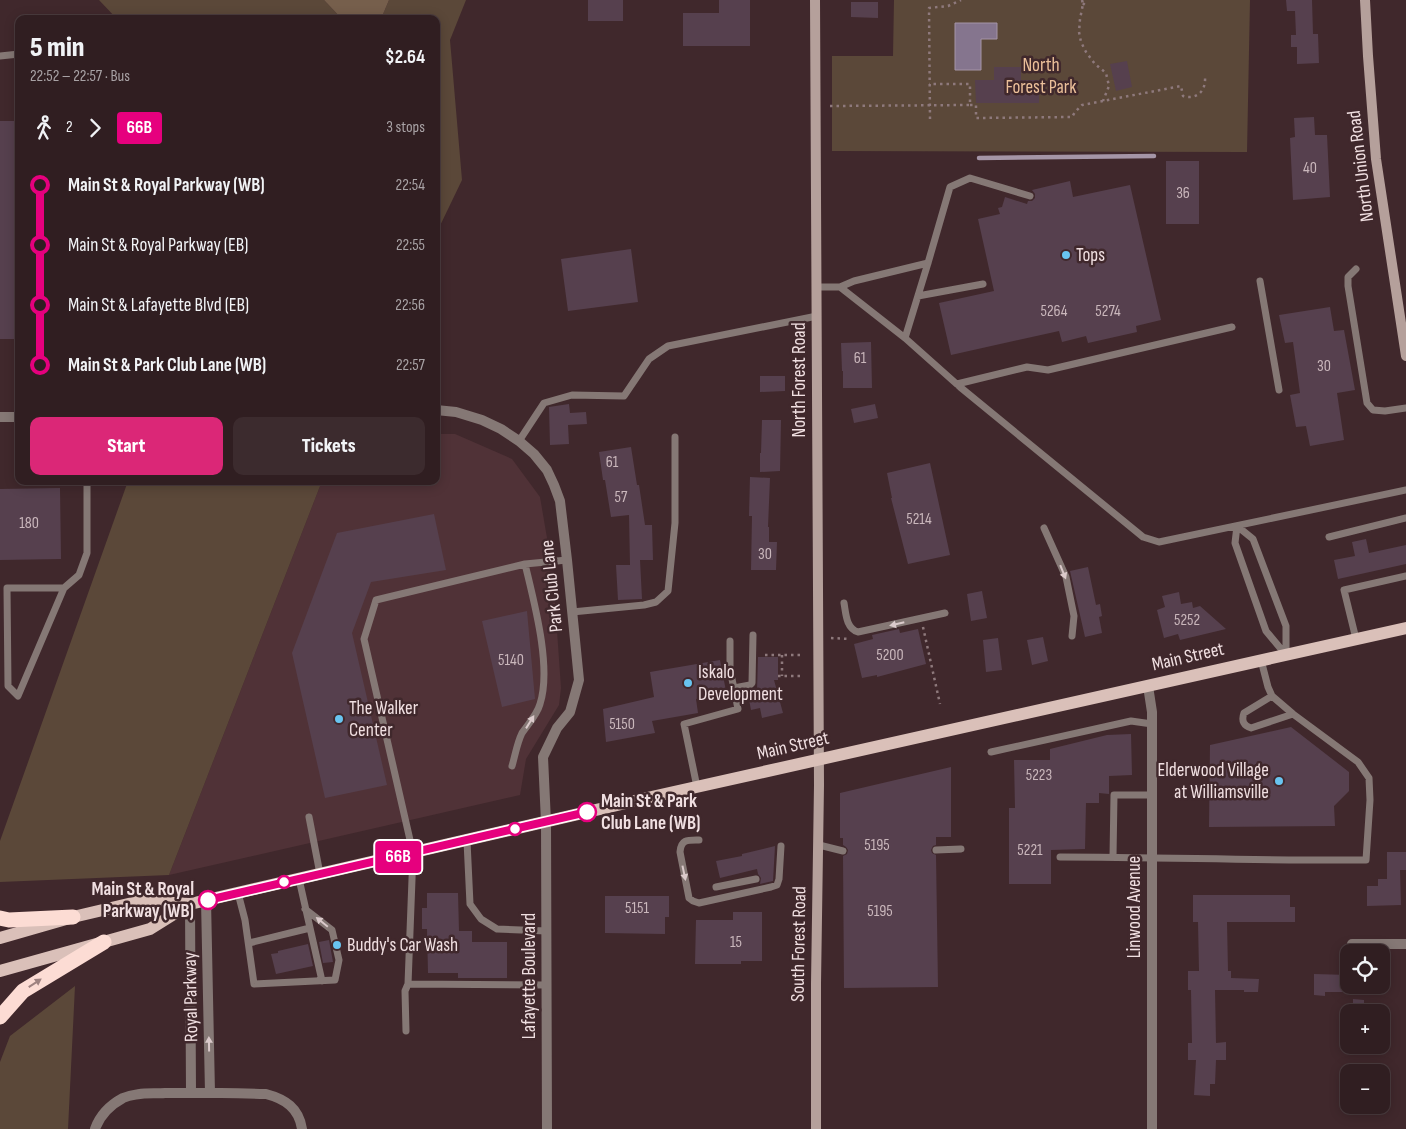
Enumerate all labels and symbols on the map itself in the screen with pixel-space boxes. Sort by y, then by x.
park label: North Forest Park [1005,54,1077,99]
street label: North Union Road [1343,109,1379,223]
house number: 40 [1303,159,1317,178]
house number: 36 [1176,184,1190,203]
place label: Tops [1076,244,1105,267]
marker: Tops [1060,249,1072,261]
house number: 5264 [1041,302,1068,321]
house number: 5274 [1095,302,1121,321]
street label: North Forest Road [788,322,811,438]
house number: 61 [854,349,867,368]
house number: 30 [1317,357,1331,376]
house number: 61 [606,453,619,472]
house number: 57 [615,488,628,507]
house number: 5214 [906,510,932,529]
house number: 180 [19,514,39,533]
street label: Park Club Lane [536,539,568,633]
house number: 30 [758,545,772,564]
one-way arrow [1060,565,1068,579]
house number: 5252 [1174,611,1200,630]
one-way arrow [889,620,904,628]
street label: Main Street [1150,637,1227,676]
house number: 5200 [876,646,904,665]
house number: 5140 [498,651,524,670]
place label: Iskalo Development [698,661,783,706]
marker: Iskalo Development [682,677,694,689]
place label: The Walker Center [349,697,419,742]
marker: The Walker Center [333,713,345,725]
one-way arrow [525,715,535,728]
house number: 5150 [609,715,635,734]
street label: Main Street [755,726,832,765]
place label: Elderwood Village at Williamsville [1157,759,1269,804]
house number: 5223 [1026,766,1052,785]
marker: Elderwood Village at Williamsville [1273,775,1285,787]
place label: Main St & Park Club Lane (WB) [601,790,700,835]
marker: Main St & Park Club Lane (WB) [577,802,597,822]
unlabelled marker [508,822,522,836]
house number: 5195 [864,836,890,855]
line badge: 66B [369,841,427,873]
house number: 5221 [1017,841,1043,860]
street label: Linwood Avenue [1123,856,1146,958]
one-way arrow [681,866,689,882]
unlabelled marker [277,875,291,889]
place label: Main St & Royal Parkway (WB) [92,878,194,923]
street label: South Forest Road [786,886,812,1002]
marker: Main St & Royal Parkway (WB) [198,890,218,910]
house number: 5151 [625,899,649,918]
house number: 5195 [867,902,893,921]
street label: Lafayette Boulevard [518,913,541,1039]
one-way arrow [316,917,329,928]
house number: 15 [730,933,742,952]
place label: Buddy's Car Wash [347,934,458,957]
marker: Buddy's Car Wash [331,939,343,951]
street label: Royal Parkway [179,951,203,1042]
one-way arrow [28,979,41,988]
one-way arrow [205,1036,213,1052]

